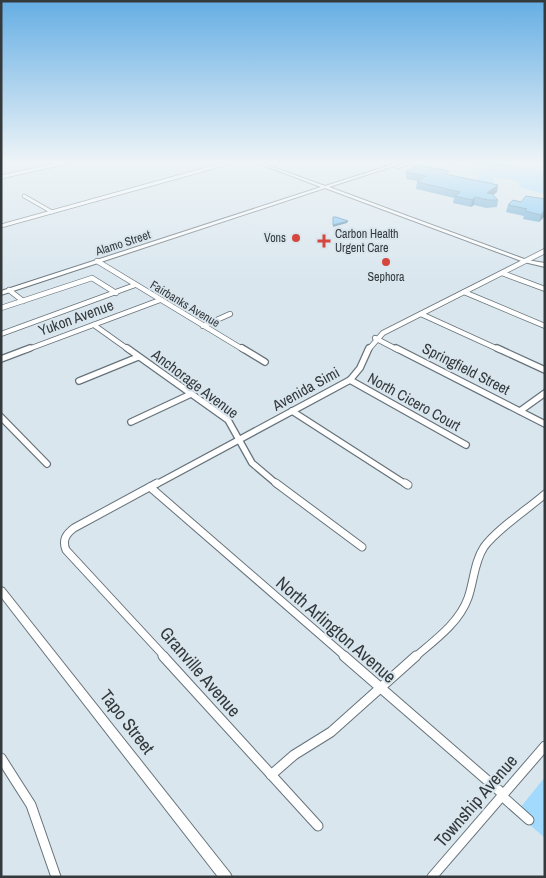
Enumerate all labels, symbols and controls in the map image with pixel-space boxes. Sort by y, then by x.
place label: Carbon Health Urgent Care [335,226,398,256]
street label: Alamo Street [93,227,153,260]
place label: Vons [264,230,286,246]
marker: Vons [290,232,302,244]
marker: Carbon Health Urgent Care [317,234,331,248]
marker: Sephora [380,256,392,268]
place label: Sephora [367,269,405,285]
street label: Fairbanks Avenue [147,277,223,331]
street label: Yukon Avenue [35,294,116,341]
street label: Springfield Street [419,337,514,400]
street label: Anchorage Avenue [147,343,243,423]
street label: Avenida Simi [268,362,343,416]
street label: North Cicero Court [364,367,465,436]
street label: North Arlington Avenue [271,570,402,689]
street label: Granville Avenue [154,621,247,722]
street label: Tapo Street [94,684,161,759]
street label: Township Avenue [428,749,523,852]

